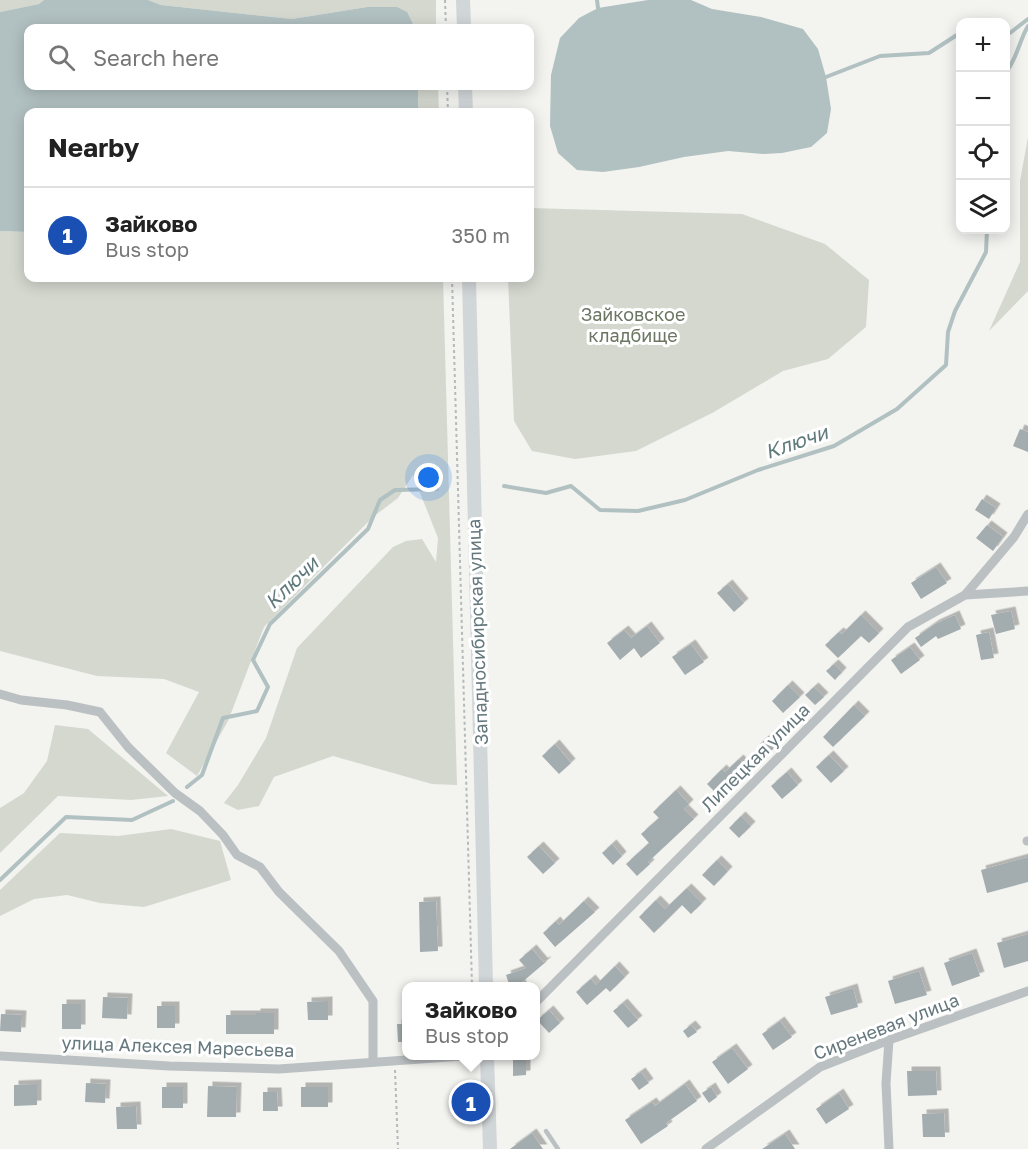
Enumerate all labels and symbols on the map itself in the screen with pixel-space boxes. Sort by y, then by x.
park label: Зайковское кладбище [581,303,685,346]
water label: Ключи [761,419,832,463]
your location [414,463,443,492]
street label: Западносибирская улица [462,518,492,746]
water label: Ключи [259,550,324,613]
street label: Липецкая улица [696,698,814,816]
street label: Сиреневая улица [810,988,962,1064]
street label: улица Алексея Маресьева [61,1031,295,1061]
pin: 1 [452,1080,490,1124]

